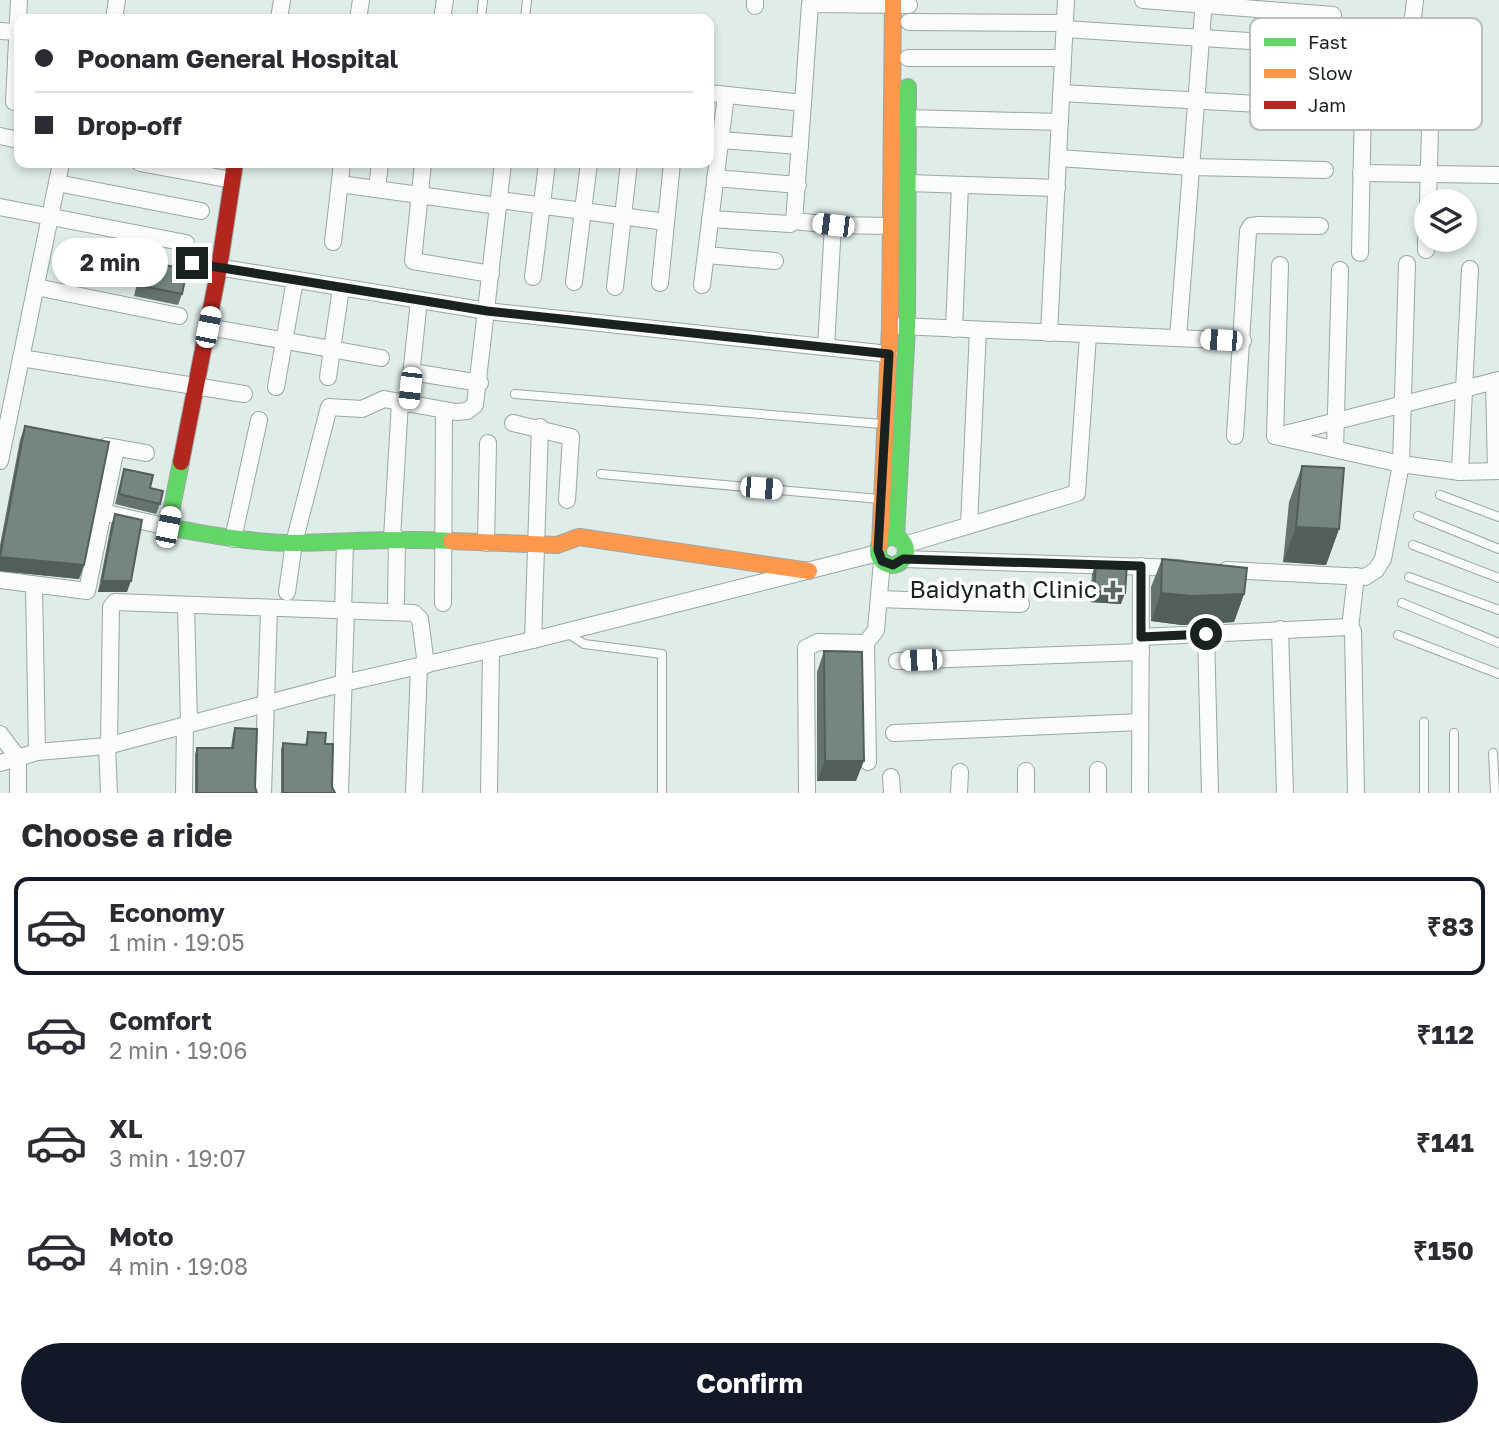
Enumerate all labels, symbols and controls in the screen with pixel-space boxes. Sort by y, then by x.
legend [1250,18,1482,130]
text: Fast [1308,30,1347,53]
text: Poonam General Hospital [77,43,398,74]
text: Slow [1308,61,1353,84]
text: Jam [1308,93,1346,116]
text: Drop-off [77,110,182,141]
map controls [1414,189,1477,252]
button: layers [1414,189,1477,252]
car [811,212,856,238]
callout: 2 min [52,238,168,288]
route end [176,247,208,279]
text: 2 min [80,248,140,276]
car [194,304,223,350]
car [1200,328,1243,352]
car [398,366,423,410]
car [740,476,783,500]
car [154,504,183,550]
place label: Baidynath Clinic [910,574,1097,603]
marker: Baidynath Clinic [1103,580,1123,600]
route start [1190,618,1222,650]
car [900,649,943,671]
text: Choose a ride [21,816,233,854]
icon: car [25,895,88,958]
text: Economy [109,897,225,928]
text: ₹83 [1427,911,1474,942]
text: 1 min · 19:05 [109,928,245,956]
icon: car [25,1003,88,1066]
text: Comfort [109,1005,212,1036]
text: ₹112 [1416,1019,1474,1050]
text: 2 min · 19:06 [109,1036,247,1064]
icon: car [25,1111,88,1174]
text: XL [109,1113,143,1144]
text: ₹141 [1416,1127,1474,1158]
text: 3 min · 19:07 [109,1144,246,1172]
icon: car [25,1219,88,1282]
text: Moto [109,1221,174,1252]
text: ₹150 [1413,1235,1474,1266]
text: 4 min · 19:08 [109,1252,248,1280]
button: Confirm [21,1343,1478,1423]

